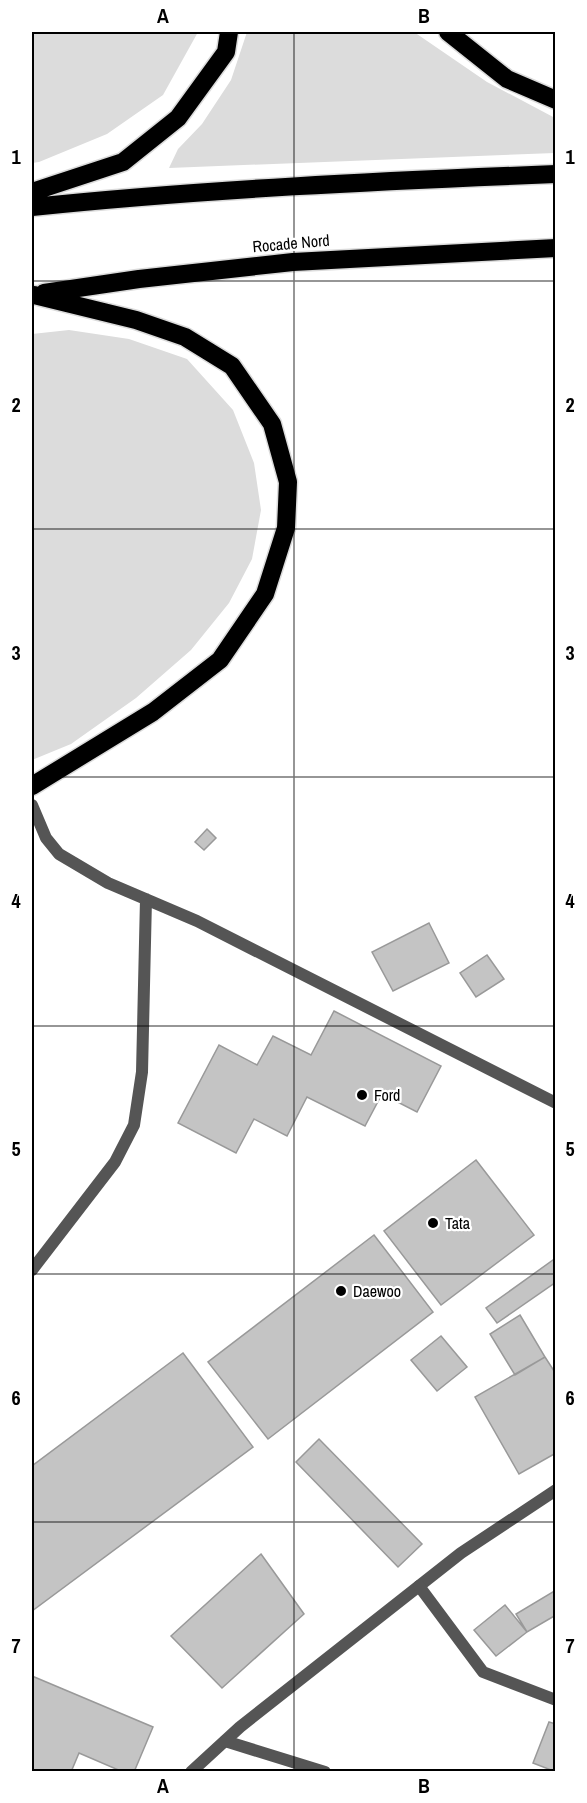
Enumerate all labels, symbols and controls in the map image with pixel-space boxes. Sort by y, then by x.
text: A [157,2,169,29]
text: B [418,2,430,29]
text: 1 [11,143,21,170]
text: 1 [565,143,575,170]
street label: Rocade Nord [252,229,330,257]
text: 2 [11,391,21,418]
text: 2 [565,391,575,418]
text: 3 [11,639,21,666]
text: 3 [565,639,575,666]
text: 4 [11,887,21,914]
text: 4 [565,887,575,914]
place label: Ford [374,1084,400,1106]
marker: Ford [355,1088,369,1102]
text: 5 [11,1135,21,1162]
text: 5 [565,1135,575,1162]
place label: Tata [445,1212,471,1234]
marker: Tata [426,1216,440,1230]
place label: Daewoo [353,1280,401,1302]
marker: Daewoo [334,1284,348,1298]
text: 6 [11,1384,21,1411]
text: 6 [565,1384,575,1411]
text: 7 [11,1632,21,1659]
text: 7 [565,1632,575,1659]
text: A [157,1772,169,1799]
text: B [418,1772,430,1799]

